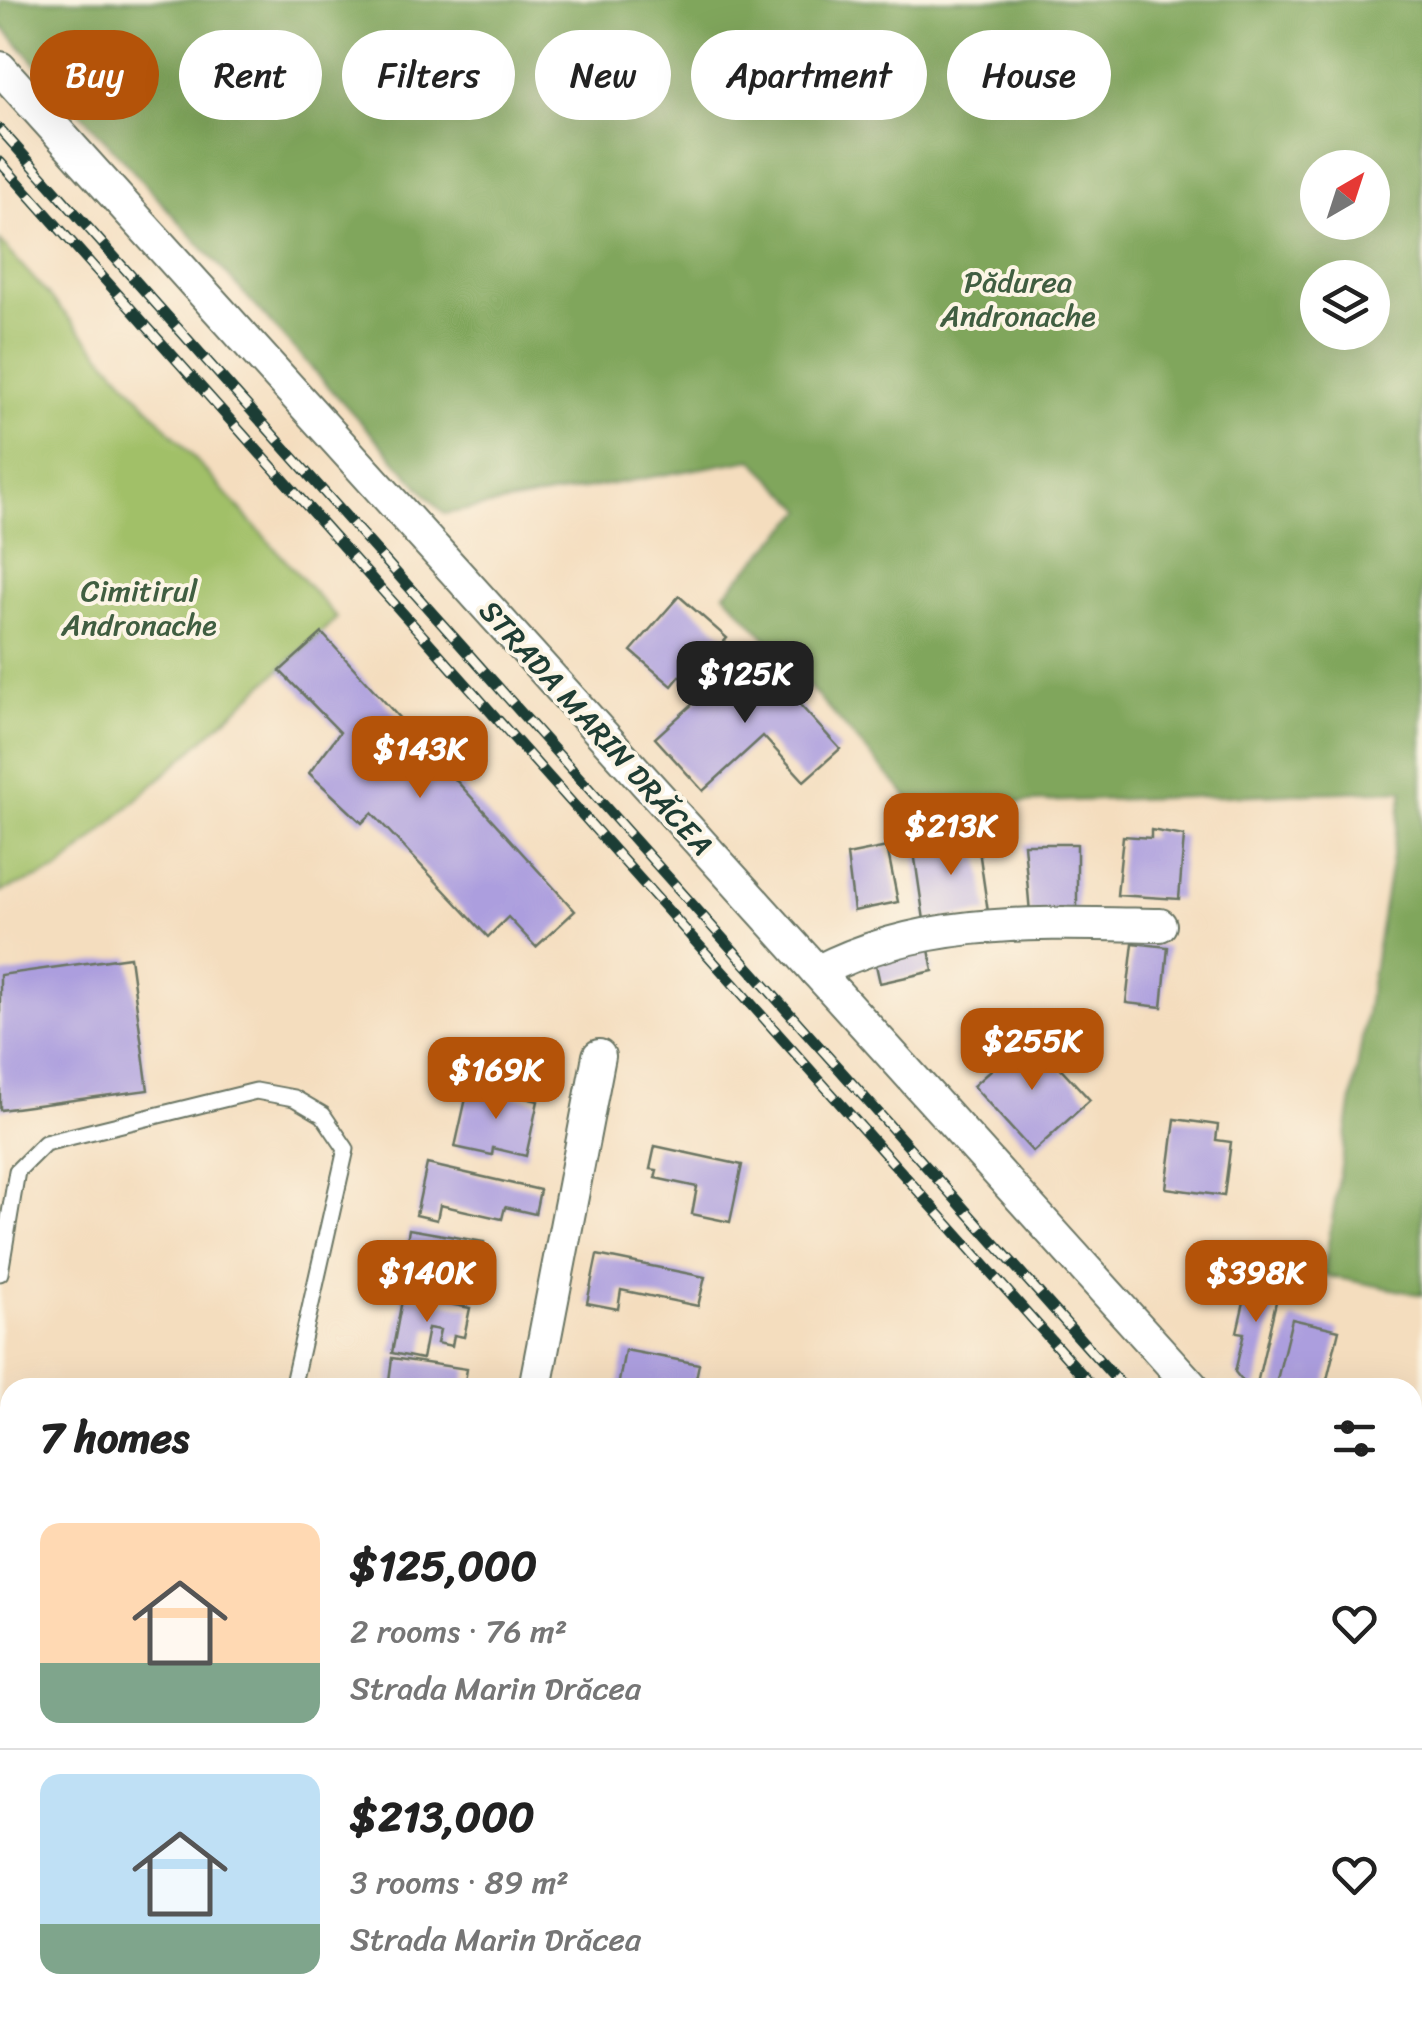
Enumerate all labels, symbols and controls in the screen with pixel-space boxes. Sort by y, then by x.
chip: Buy [30,30,159,120]
chip: Rent [179,30,322,120]
chip: Filters [342,30,515,120]
chip: New [535,30,671,120]
chip: Apartment [691,30,927,120]
chip: House [947,30,1111,120]
north arrow [1300,150,1390,240]
map controls [1300,150,1390,350]
park label: Pădurea Andronache [939,255,1096,343]
button: layers [1300,260,1390,350]
park label: Cimitirul Andronache [60,564,217,652]
street label: STRADA MARIN DRĂCEA [465,587,727,869]
pin: $125K [675,641,815,726]
text: $125K [699,645,791,702]
pin: $143K [350,716,490,801]
text: $143K [374,720,466,777]
pin: $213K [881,793,1021,878]
text: $213K [906,797,996,854]
pin: $255K [962,1008,1102,1093]
text: $255K [983,1012,1081,1069]
pin: $169K [426,1037,566,1122]
text: $169K [450,1041,542,1098]
pin: $140K [357,1240,497,1325]
pin: $398K [1186,1240,1326,1325]
text: $140K [380,1244,474,1301]
text: $398K [1207,1244,1305,1301]
text: 7 homes [40,1401,189,1475]
icon: filters [1327,1411,1382,1466]
text: $125,000 [350,1529,537,1603]
icon: home [120,1563,240,1683]
icon: heart [1327,1596,1382,1651]
text: 2 rooms · 76 m² [350,1603,567,1660]
text: Strada Marin Drăcea [350,1660,641,1717]
text: $213,000 [350,1780,535,1854]
icon: home [120,1814,240,1934]
icon: heart [1327,1847,1382,1902]
text: 3 rooms · 89 m² [350,1854,569,1911]
text: Strada Marin Drăcea [350,1911,641,1968]

